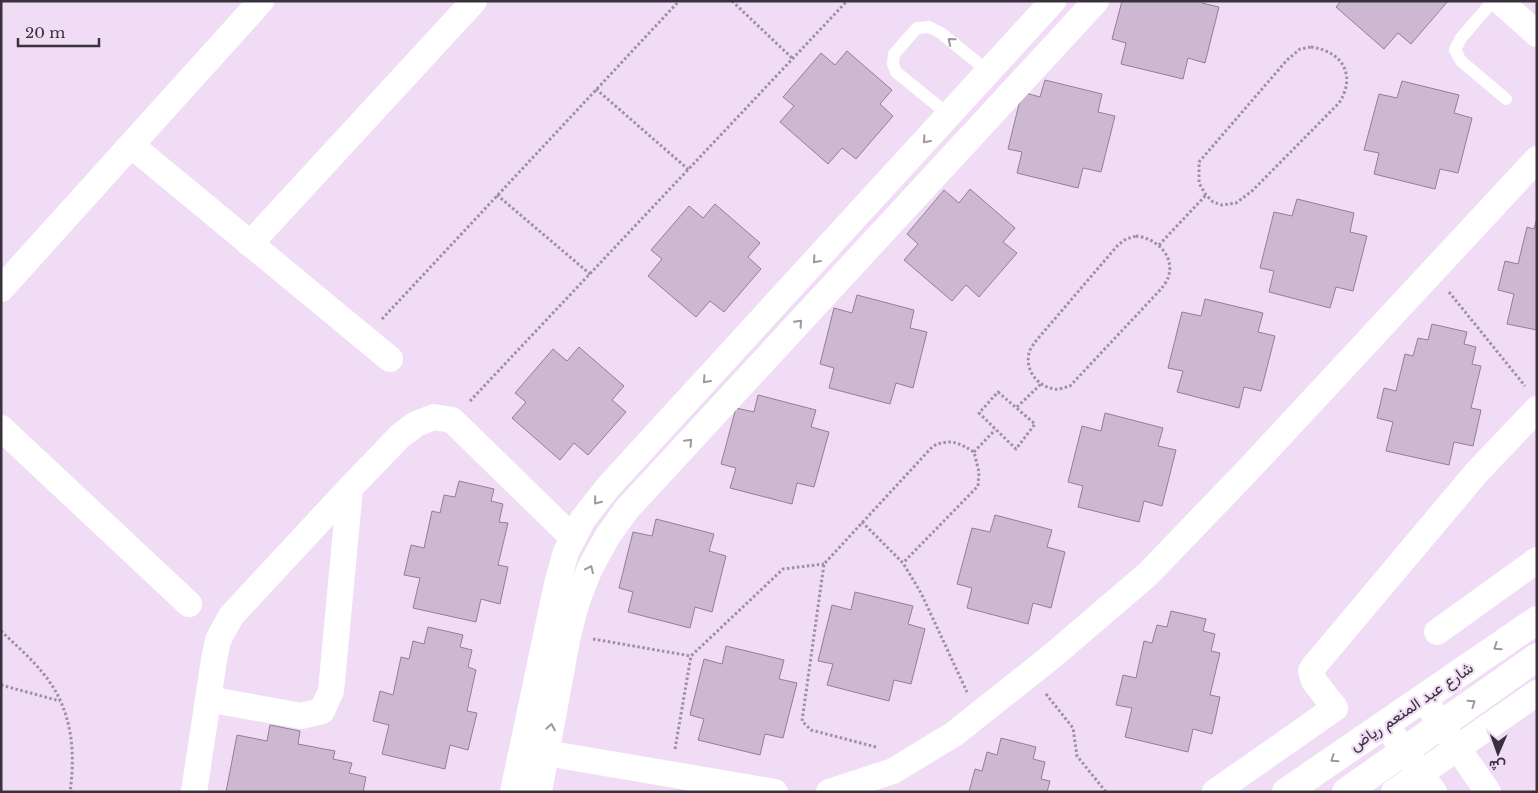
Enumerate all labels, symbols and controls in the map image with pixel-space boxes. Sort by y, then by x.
scale bar [18,15,99,47]
text: 20 m [25,23,65,42]
one-way arrow [948,38,957,46]
one-way arrow [923,135,932,144]
one-way arrow [813,255,822,264]
one-way arrow [793,319,802,328]
one-way arrow [703,375,712,384]
one-way arrow [683,438,692,447]
one-way arrow [595,495,603,504]
one-way arrow [583,565,594,574]
one-way arrow [1493,641,1502,650]
street label: شارع عبد المنعم رياض [1345,657,1478,757]
one-way arrow [1466,700,1476,709]
one-way arrow [546,722,556,731]
north arrow [1473,728,1523,778]
one-way arrow [1330,753,1339,762]
text: ش [1489,757,1506,775]

